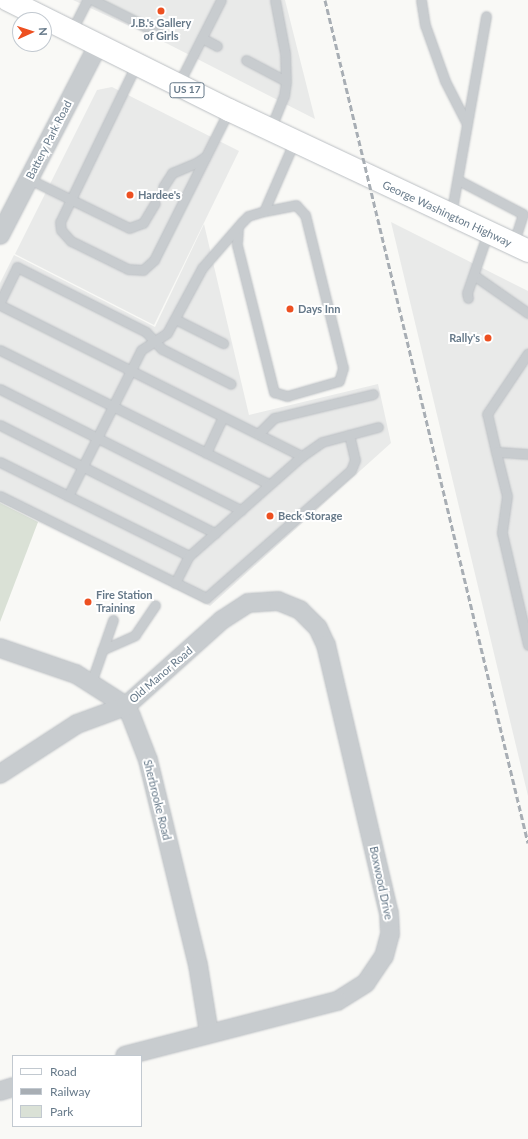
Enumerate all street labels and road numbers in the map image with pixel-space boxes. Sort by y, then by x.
road number: US 17 [169,82,205,98]
street label: Battery Park Road [23,98,75,182]
street label: George Washington Highway [380,178,514,250]
street label: Old Manor Road [127,644,195,706]
street label: Sherbrooke Road [141,758,173,842]
street label: Boxwood Drive [367,845,395,921]

